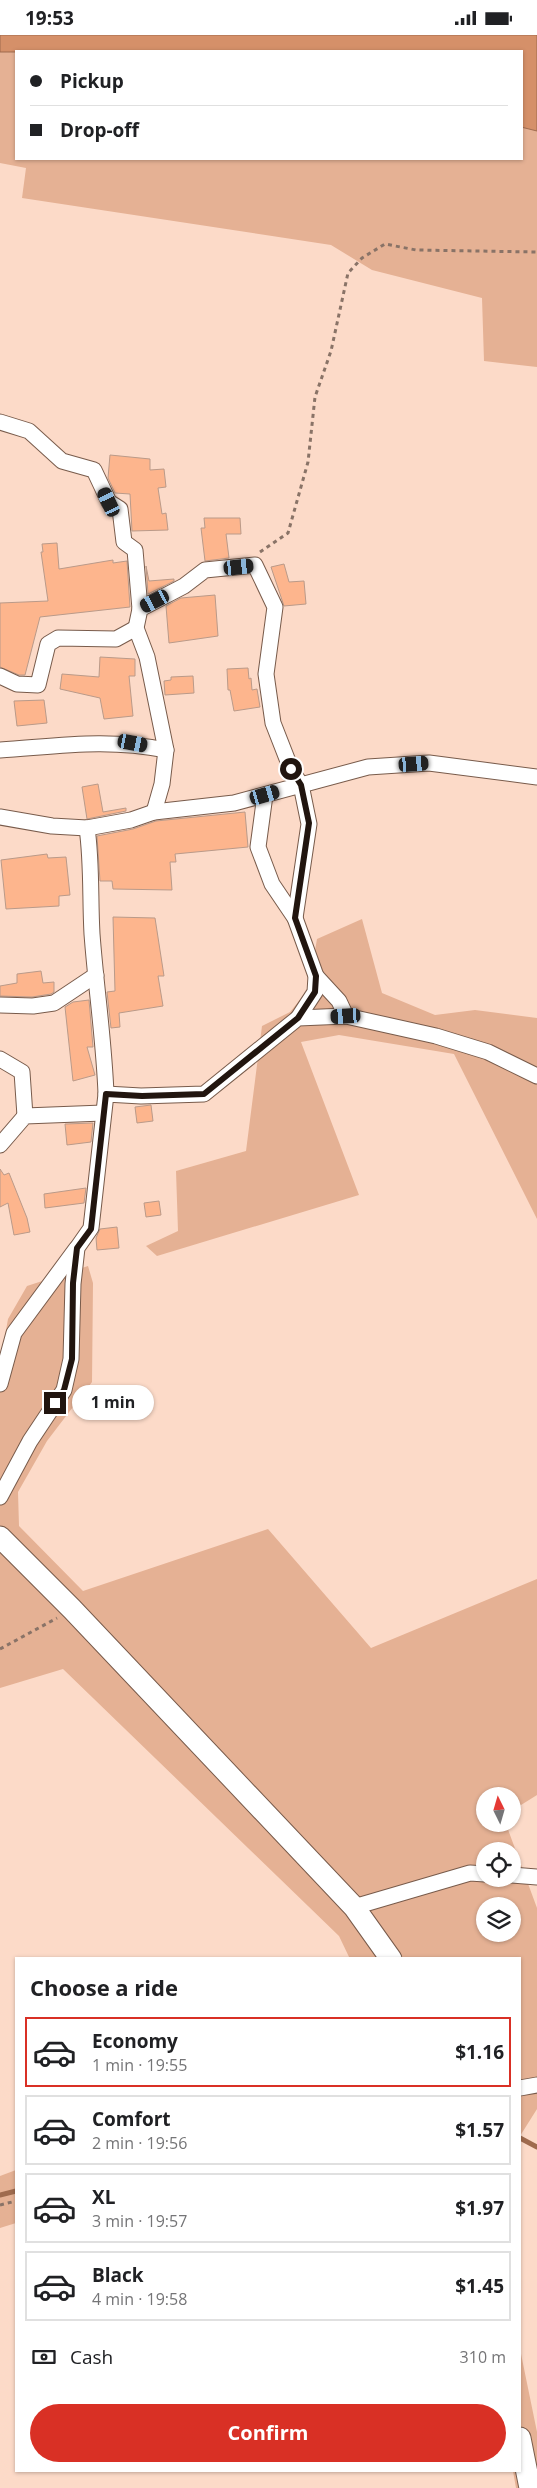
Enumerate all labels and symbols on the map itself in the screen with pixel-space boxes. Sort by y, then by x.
car [95,485,122,519]
car [223,558,254,576]
car [138,588,171,614]
car [116,733,149,753]
car [398,755,429,773]
route start [280,758,302,780]
car [248,784,281,806]
car [330,1008,361,1024]
callout: 1 min [72,1385,155,1421]
route end [44,1392,66,1414]
north arrow [476,1787,521,1833]

